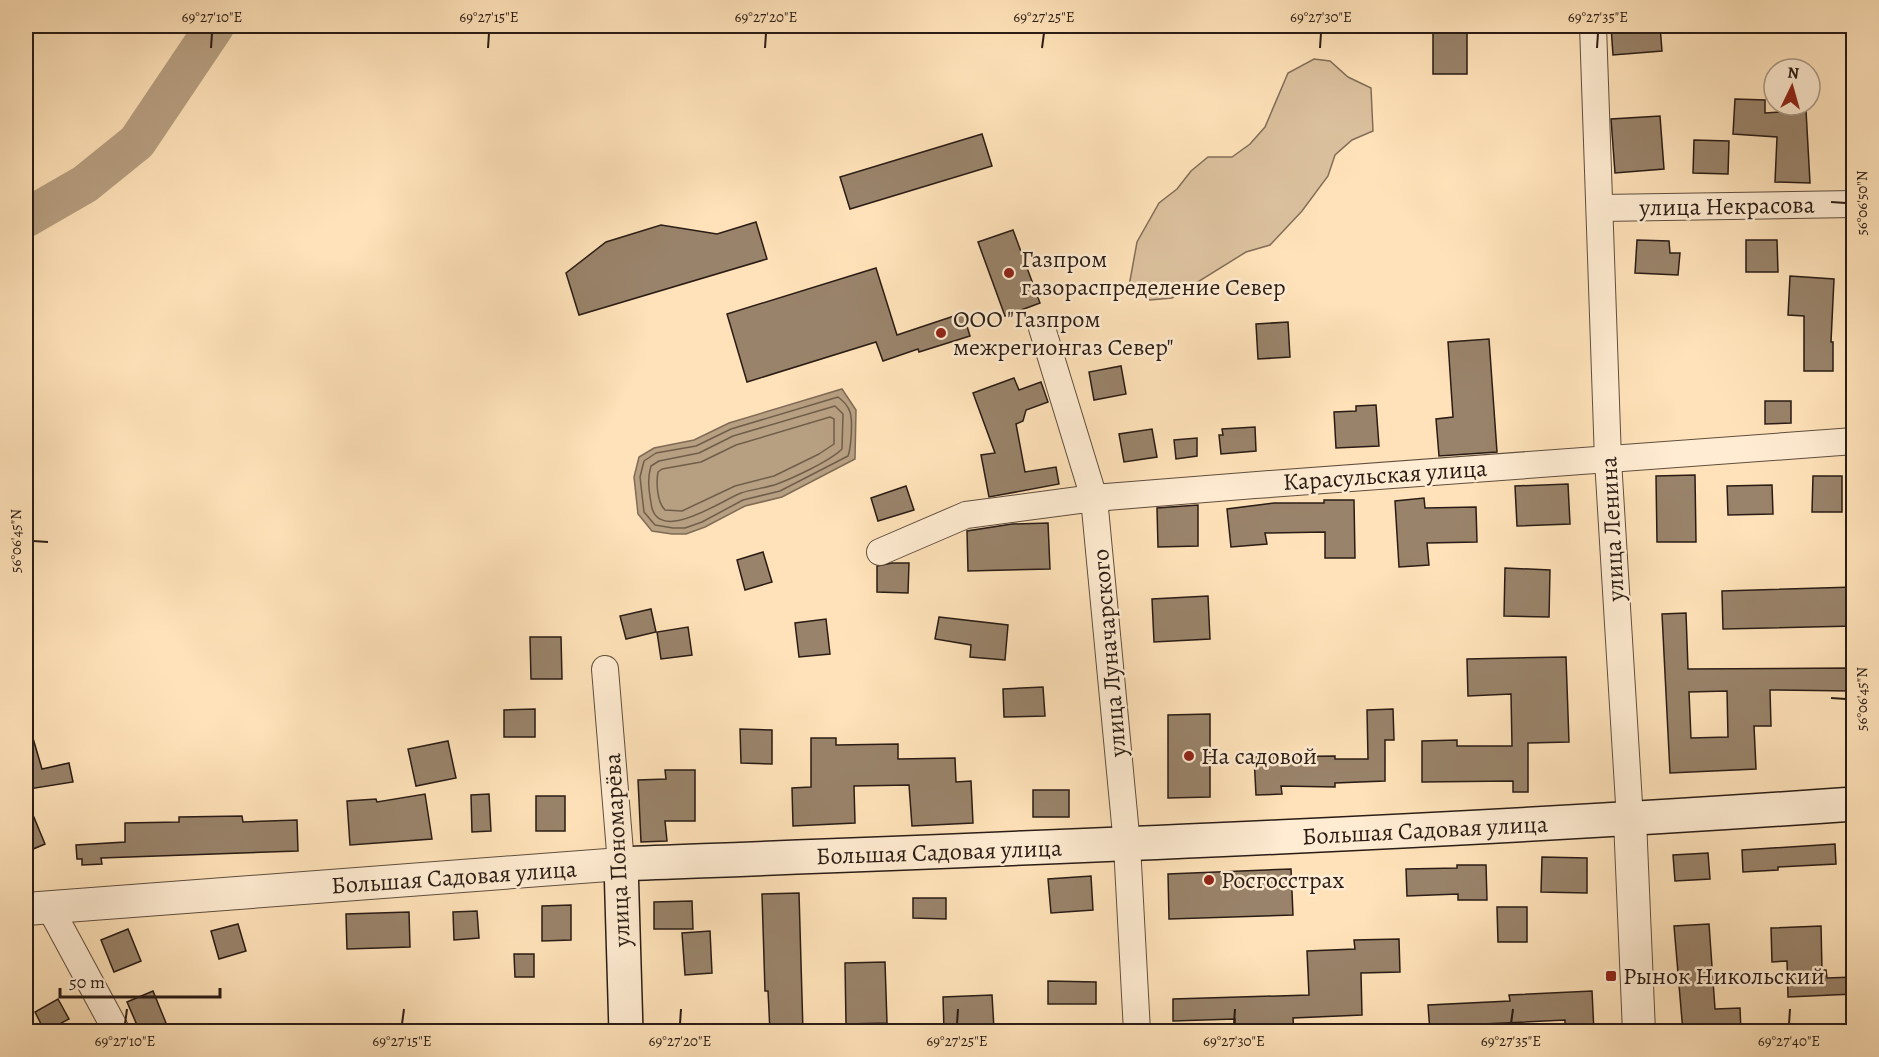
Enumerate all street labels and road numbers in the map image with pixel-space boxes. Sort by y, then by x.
street label: улица Некрасова [1638,188,1815,224]
street label: Карасульская улица [1282,452,1488,498]
street label: улица Ленина [1592,456,1632,603]
street label: улица Луначарского [1084,548,1134,759]
street label: улица Пономарёва [596,752,638,949]
street label: Большая Садовая улица [1301,808,1549,852]
street label: Большая Садовая улица [816,832,1062,872]
street label: Большая Садовая улица [330,852,578,902]

